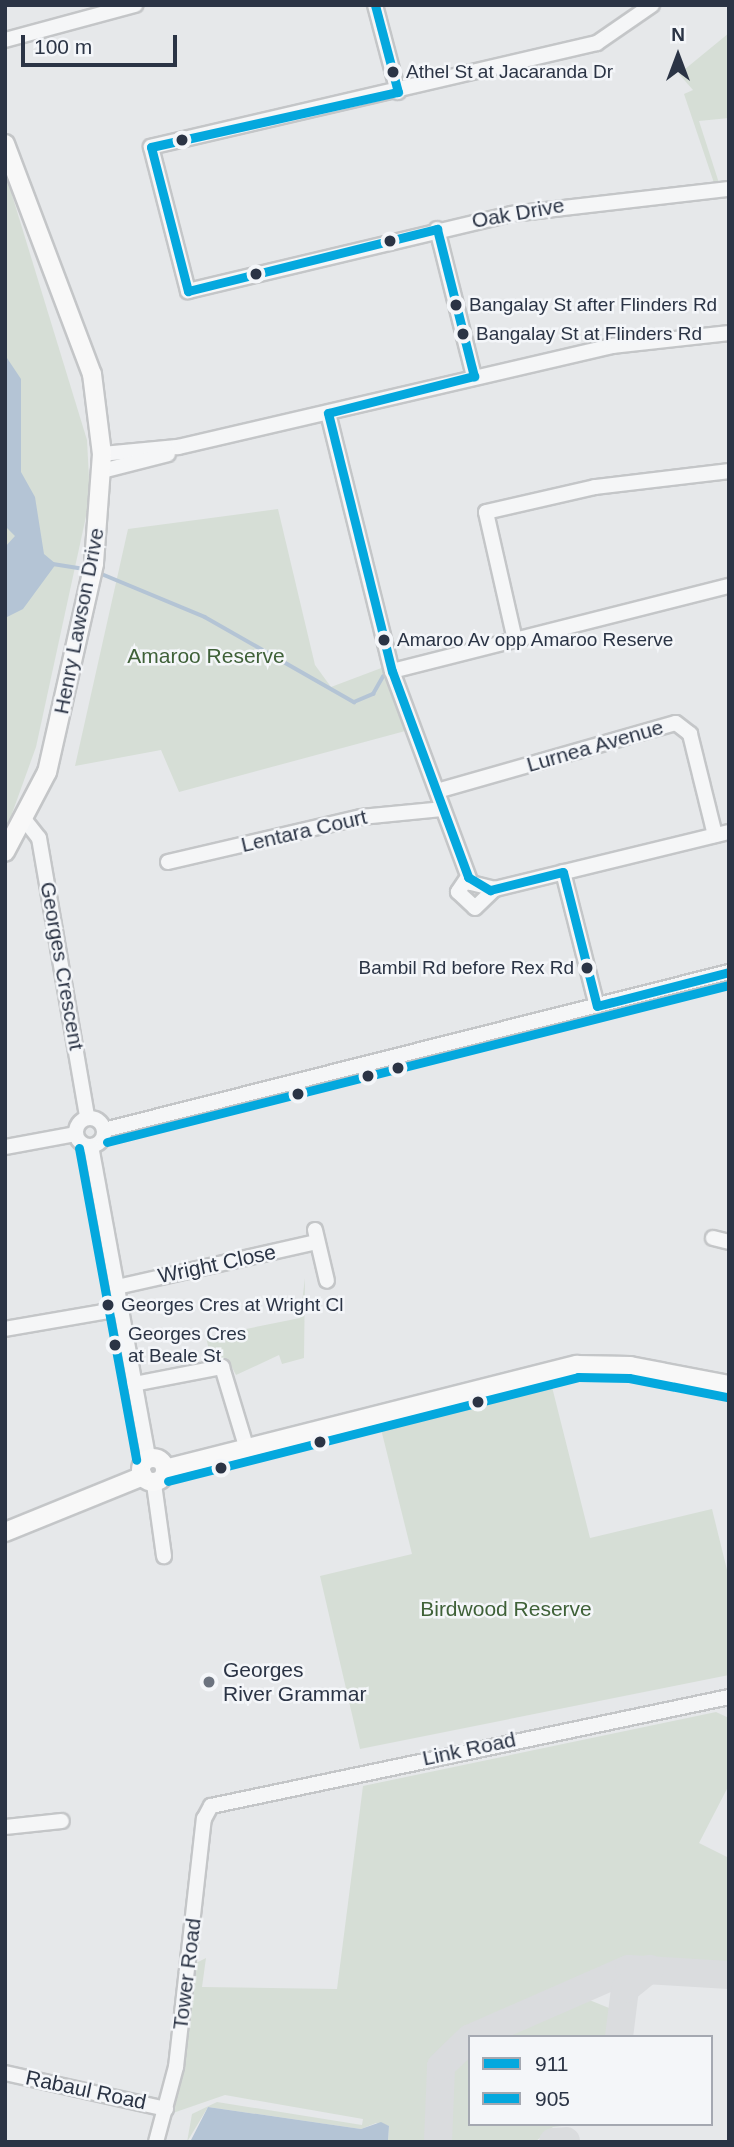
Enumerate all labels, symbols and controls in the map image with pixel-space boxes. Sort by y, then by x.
scale bar [24,21,180,65]
north arrow [643,21,713,91]
text: N [671,24,685,45]
text: 100 m [34,35,92,58]
place label: Athel St at Jacaranda Dr [406,61,613,83]
marker: Athel St at Jacaranda Dr [386,65,400,79]
unlabelled marker [175,133,189,147]
street label: Oak Drive [470,192,566,234]
unlabelled marker [383,234,397,248]
unlabelled marker [249,267,263,281]
place label: Bangalay St after Flinders Rd [469,294,717,316]
marker: Bangalay St after Flinders Rd [449,298,463,312]
place label: Bangalay St at Flinders Rd [476,323,702,345]
marker: Bangalay St at Flinders Rd [456,327,470,341]
street label: Henry Lawson Drive [49,526,109,716]
place label: Amaroo Av opp Amaroo Reserve [397,629,675,651]
marker: Amaroo Av opp Amaroo Reserve [377,633,391,647]
park label: Amaroo Reserve [127,643,285,669]
street label: Lurnea Avenue [523,714,667,778]
street label: Lentara Court [239,804,369,858]
street label: Georges Crescent [35,880,89,1052]
place label: Bambil Rd before Rex Rd [359,957,574,979]
marker: Bambil Rd before Rex Rd [580,961,594,975]
unlabelled marker [391,1061,405,1075]
unlabelled marker [361,1069,375,1083]
unlabelled marker [291,1087,305,1101]
street label: Wright Close [156,1239,278,1289]
place label: Georges Cres at Wright Cl [121,1294,343,1316]
marker: Georges Cres at Wright Cl [101,1298,115,1312]
place label: Georges Cres at Beale St [128,1323,246,1367]
marker: Georges Cres at Beale St [108,1338,122,1352]
unlabelled marker [471,1395,485,1409]
unlabelled marker [313,1435,327,1449]
unlabelled marker [214,1461,228,1475]
park label: Birdwood Reserve [420,1596,592,1622]
place label: Georges River Grammar [223,1657,367,1707]
marker: Georges River Grammar [201,1674,217,1690]
street label: Link Road [420,1727,518,1771]
street label: Tower Road [168,1917,206,2031]
legend [468,2035,713,2126]
text: 911 [535,2052,568,2075]
street label: Rabaul Road [23,2065,149,2115]
text: 905 [535,2087,570,2110]

